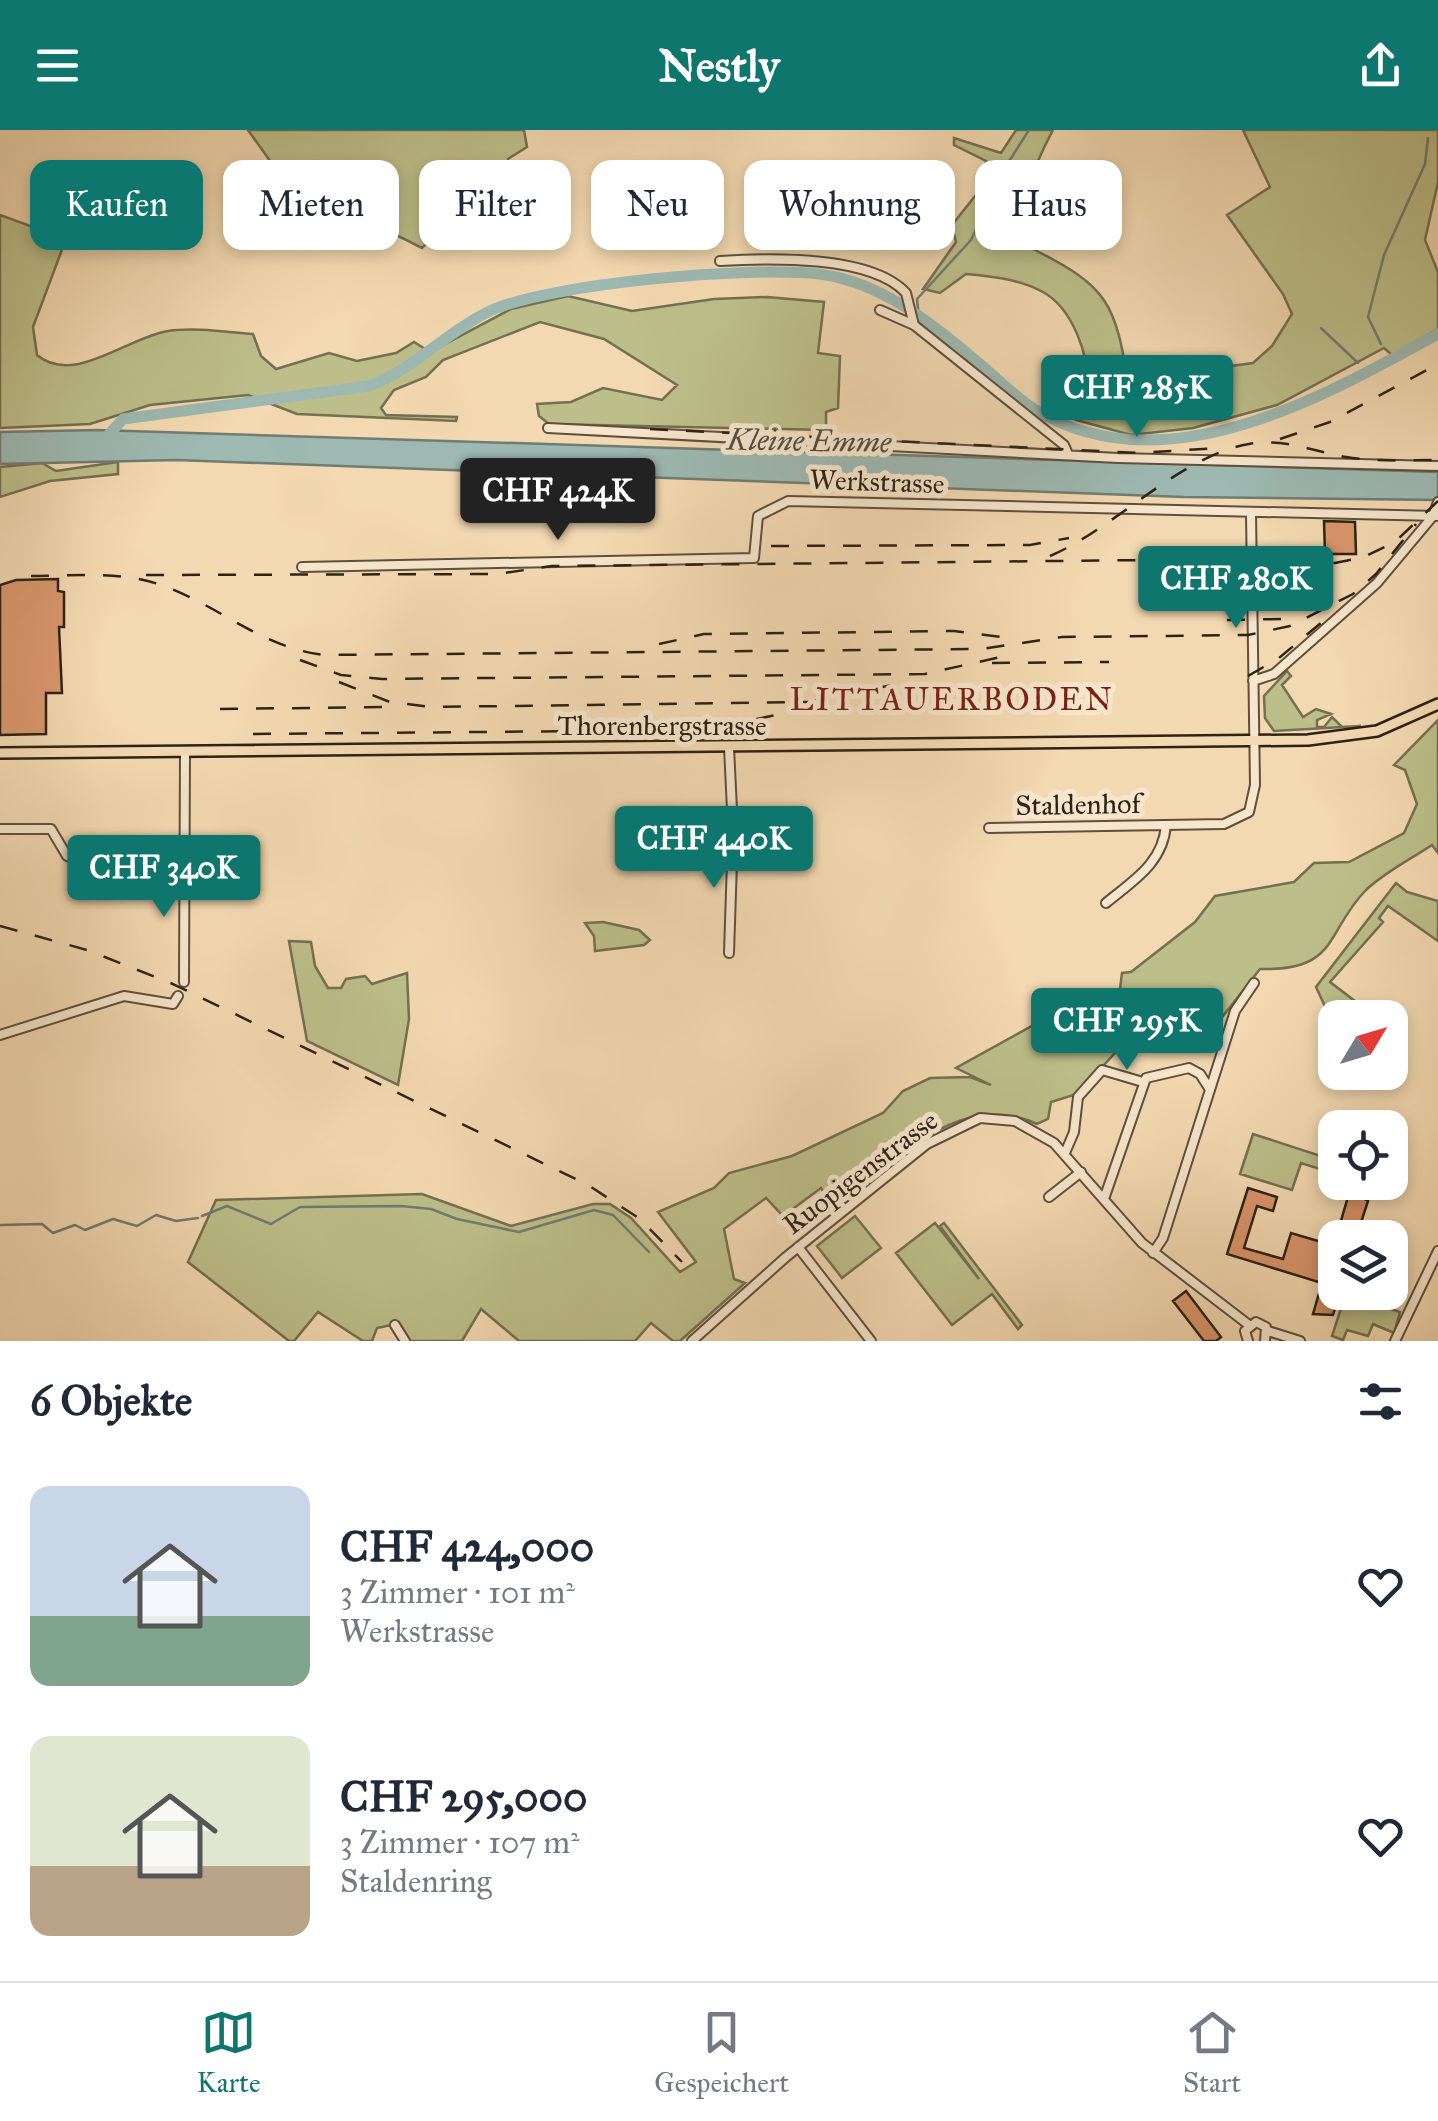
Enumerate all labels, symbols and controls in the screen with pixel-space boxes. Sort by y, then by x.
icon: menu [30,38,85,93]
text: Nestly [658,38,780,93]
icon: share [1353,38,1408,93]
chip: Kaufen [30,160,203,250]
chip: Mieten [223,160,399,250]
chip: Filter [419,160,571,250]
chip: Neu [591,160,724,250]
chip: Wohnung [744,160,955,250]
chip: Haus [975,160,1122,250]
pin: CHF 285K [1034,355,1240,440]
text: CHF 285K [1063,368,1211,407]
water label: Kleine Emme [725,422,892,460]
pin: CHF 424K [455,458,661,543]
street label: Werkstrasse [809,462,945,501]
text: CHF 424K [482,471,634,510]
pin: CHF 280K [1133,546,1339,631]
text: CHF 280K [1160,559,1312,598]
district label: LITTAUERBODEN [790,680,1114,719]
street label: Thorenbergstrasse [557,708,767,743]
street label: Staldenhof [1015,786,1146,823]
pin: CHF 440K [611,806,817,891]
text: CHF 440K [637,819,791,858]
pin: CHF 340K [61,835,267,920]
text: CHF 340K [89,848,239,887]
pin: CHF 295K [1024,988,1230,1073]
north arrow [1318,1000,1408,1090]
map controls [1318,1000,1408,1310]
text: CHF 295K [1053,1001,1201,1040]
street label: Ruopigenstrasse [776,1103,945,1242]
button: locate [1318,1110,1408,1200]
button: layers [1318,1220,1408,1310]
icon: filters [1353,1374,1408,1429]
text: 6 Objekte [30,1375,192,1427]
text: CHF 424,000 [340,1521,594,1573]
icon: home [110,1526,230,1646]
icon: heart [1353,1559,1408,1614]
text: 3 Zimmer · 101 m² [340,1573,575,1612]
text: Werkstrasse [340,1612,494,1651]
text: CHF 295,000 [340,1771,587,1823]
icon: home [110,1776,230,1896]
icon: heart [1353,1809,1408,1864]
text: 3 Zimmer · 107 m² [340,1823,580,1862]
text: Staldenring [340,1862,492,1901]
tab: Karte [197,2005,261,2100]
tab: Gespeichert [654,2005,789,2100]
tab: Start [1183,2005,1241,2100]

